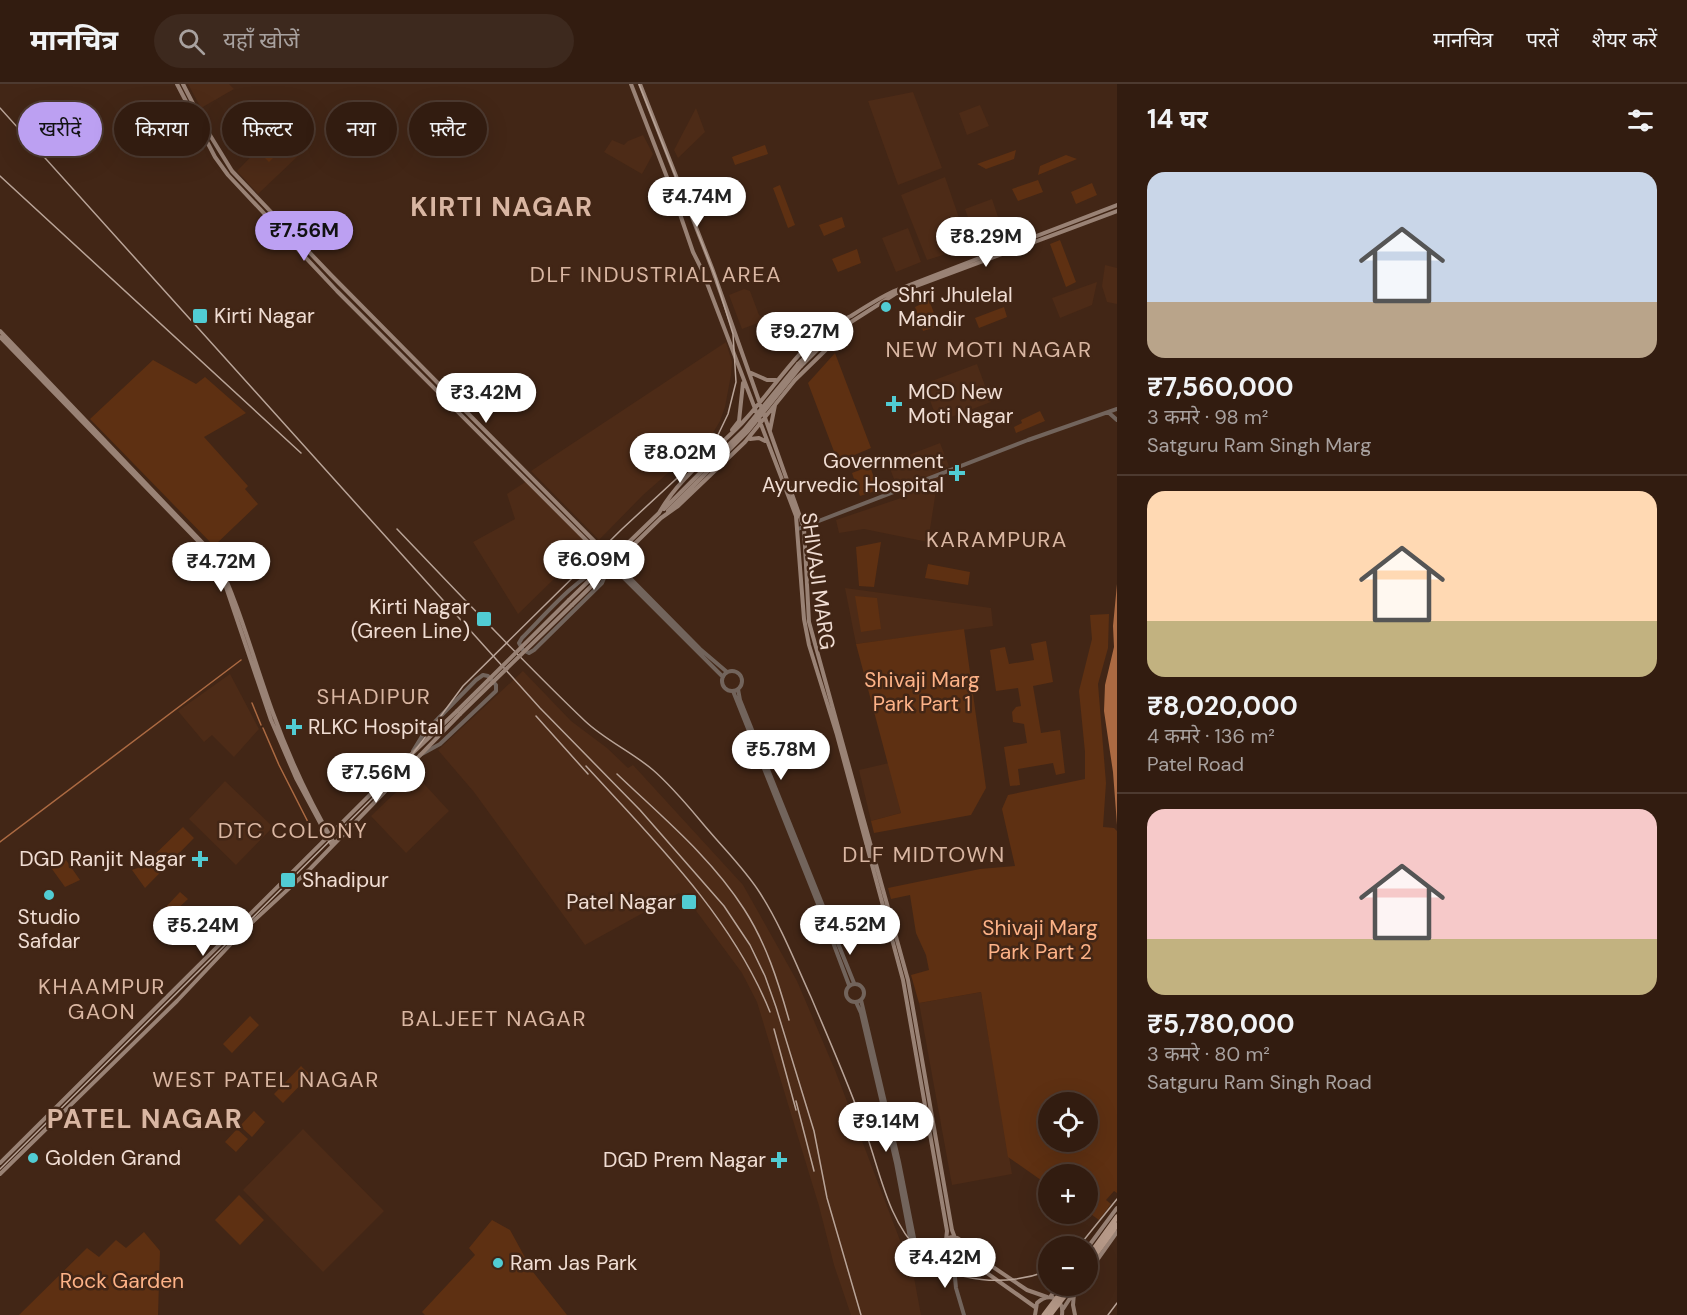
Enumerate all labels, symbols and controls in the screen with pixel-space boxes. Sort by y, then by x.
search box [154,14,574,68]
text: मानचित्र [30,22,118,59]
icon: search [175,25,208,58]
text: यहाँ खोजें [223,26,299,55]
text: मानचित्र [1433,26,1493,54]
text: परतें [1526,26,1559,54]
text: शेयर करें [1592,26,1657,54]
chip: खरीदें [18,102,102,156]
chip: किराया [114,102,210,156]
chip: फ़िल्टर [222,102,314,156]
chip: नया [326,102,397,156]
chip: फ़्लैट [409,102,487,156]
text: 14 घर [1147,102,1208,136]
icon: filters [1624,104,1657,137]
pin: ₹4.74M [648,177,746,228]
text: ₹4.74M [662,183,732,209]
district label: KIRTI NAGAR [410,189,594,224]
pin: ₹7.56M [255,211,353,262]
icon: home [1348,211,1456,319]
text: ₹7.56M [269,217,339,243]
pin: ₹8.29M [937,217,1035,268]
text: ₹8.29M [950,223,1022,249]
district label: DLF INDUSTRIAL AREA [530,260,782,289]
place label: Shri Jhulelal Mandir [898,281,1013,333]
marker: Shri Jhulelal Mandir [879,300,893,314]
place label: Kirti Nagar [214,302,315,330]
marker: Kirti Nagar [191,307,209,325]
pin: ₹9.27M [756,312,854,363]
text: ₹9.27M [770,318,840,344]
district label: NEW MOTI NAGAR [885,335,1093,364]
text: ₹7,560,000 [1147,370,1294,404]
pin: ₹3.42M [437,373,535,424]
place label: MCD New Moti Nagar [908,378,1014,430]
text: ₹3.42M [450,379,522,405]
marker: MCD New Moti Nagar [885,395,903,413]
text: 3 कमरे · 98 m² [1147,404,1268,430]
text: Satguru Ram Singh Marg [1147,432,1371,458]
pin: ₹8.02M [631,433,729,484]
text: ₹8.02M [644,439,716,465]
place label: Government Ayurvedic Hospital [762,447,944,499]
marker: Government Ayurvedic Hospital [948,464,966,482]
street label: SHIVAJI MARG [795,511,841,651]
district label: KARAMPURA [926,525,1068,554]
icon: home [1348,530,1456,638]
pin: ₹6.09M [545,540,643,591]
pin: ₹4.72M [172,542,270,593]
text: ₹6.09M [557,546,631,572]
text: ₹4.72M [186,548,256,574]
place label: Kirti Nagar (Green Line) [351,593,470,645]
marker: Kirti Nagar (Green Line) [475,610,493,628]
park label: Shivaji Marg Park Part 1 [864,666,980,718]
district label: SHADIPUR [317,682,431,711]
text: ₹8,020,000 [1147,689,1298,723]
place label: RLKC Hospital [308,713,443,741]
marker: RLKC Hospital [285,718,303,736]
text: 4 कमरे · 136 m² [1147,723,1275,749]
pin: ₹5.78M [732,730,830,781]
text: ₹5.78M [746,736,816,762]
text: Patel Road [1147,751,1244,777]
pin: ₹7.56M [327,753,425,804]
text: ₹7.56M [341,759,411,785]
district label: DTC COLONY [218,816,368,845]
district label: DLF MIDTOWN [842,840,1006,869]
place label: DGD Ranjit Nagar [19,845,186,873]
icon: home [1348,848,1456,956]
marker: DGD Ranjit Nagar [191,850,209,868]
place label: Shadipur [302,866,389,894]
marker: Shadipur [279,871,297,889]
marker: Studio Safdar [42,888,56,902]
place label: Patel Nagar [566,888,676,916]
marker: Patel Nagar [680,893,698,911]
place label: Studio Safdar [17,903,81,955]
pin: ₹4.52M [801,905,899,956]
pin: ₹5.24M [154,906,252,957]
text: ₹4.52M [814,911,886,937]
text: ₹5.24M [167,912,239,938]
park label: Shivaji Marg Park Part 2 [982,914,1098,966]
district label: KHAAMPUR GAON [38,972,166,1026]
district label: BALJEET NAGAR [401,1004,587,1033]
text: ₹5,780,000 [1147,1007,1295,1041]
text: 3 कमरे · 80 m² [1147,1041,1270,1067]
district label: WEST PATEL NAGAR [152,1065,380,1094]
text: Satguru Ram Singh Road [1147,1069,1372,1095]
map controls [1038,1092,1098,1296]
button: locate [1038,1092,1098,1152]
district label: PATEL NAGAR [47,1101,243,1136]
pin: ₹9.14M [837,1102,935,1153]
text: ₹9.14M [853,1108,919,1134]
place label: Golden Grand [45,1144,181,1172]
place label: DGD Prem Nagar [603,1146,766,1174]
marker: Golden Grand [26,1151,40,1165]
marker: DGD Prem Nagar [770,1151,788,1169]
button: + [1038,1164,1098,1224]
button: − [1038,1236,1098,1296]
pin: ₹4.42M [896,1238,994,1289]
text: ₹4.42M [909,1244,981,1270]
place label: Ram Jas Park [510,1249,638,1277]
marker: Ram Jas Park [491,1256,505,1270]
park label: Rock Garden [60,1267,184,1295]

